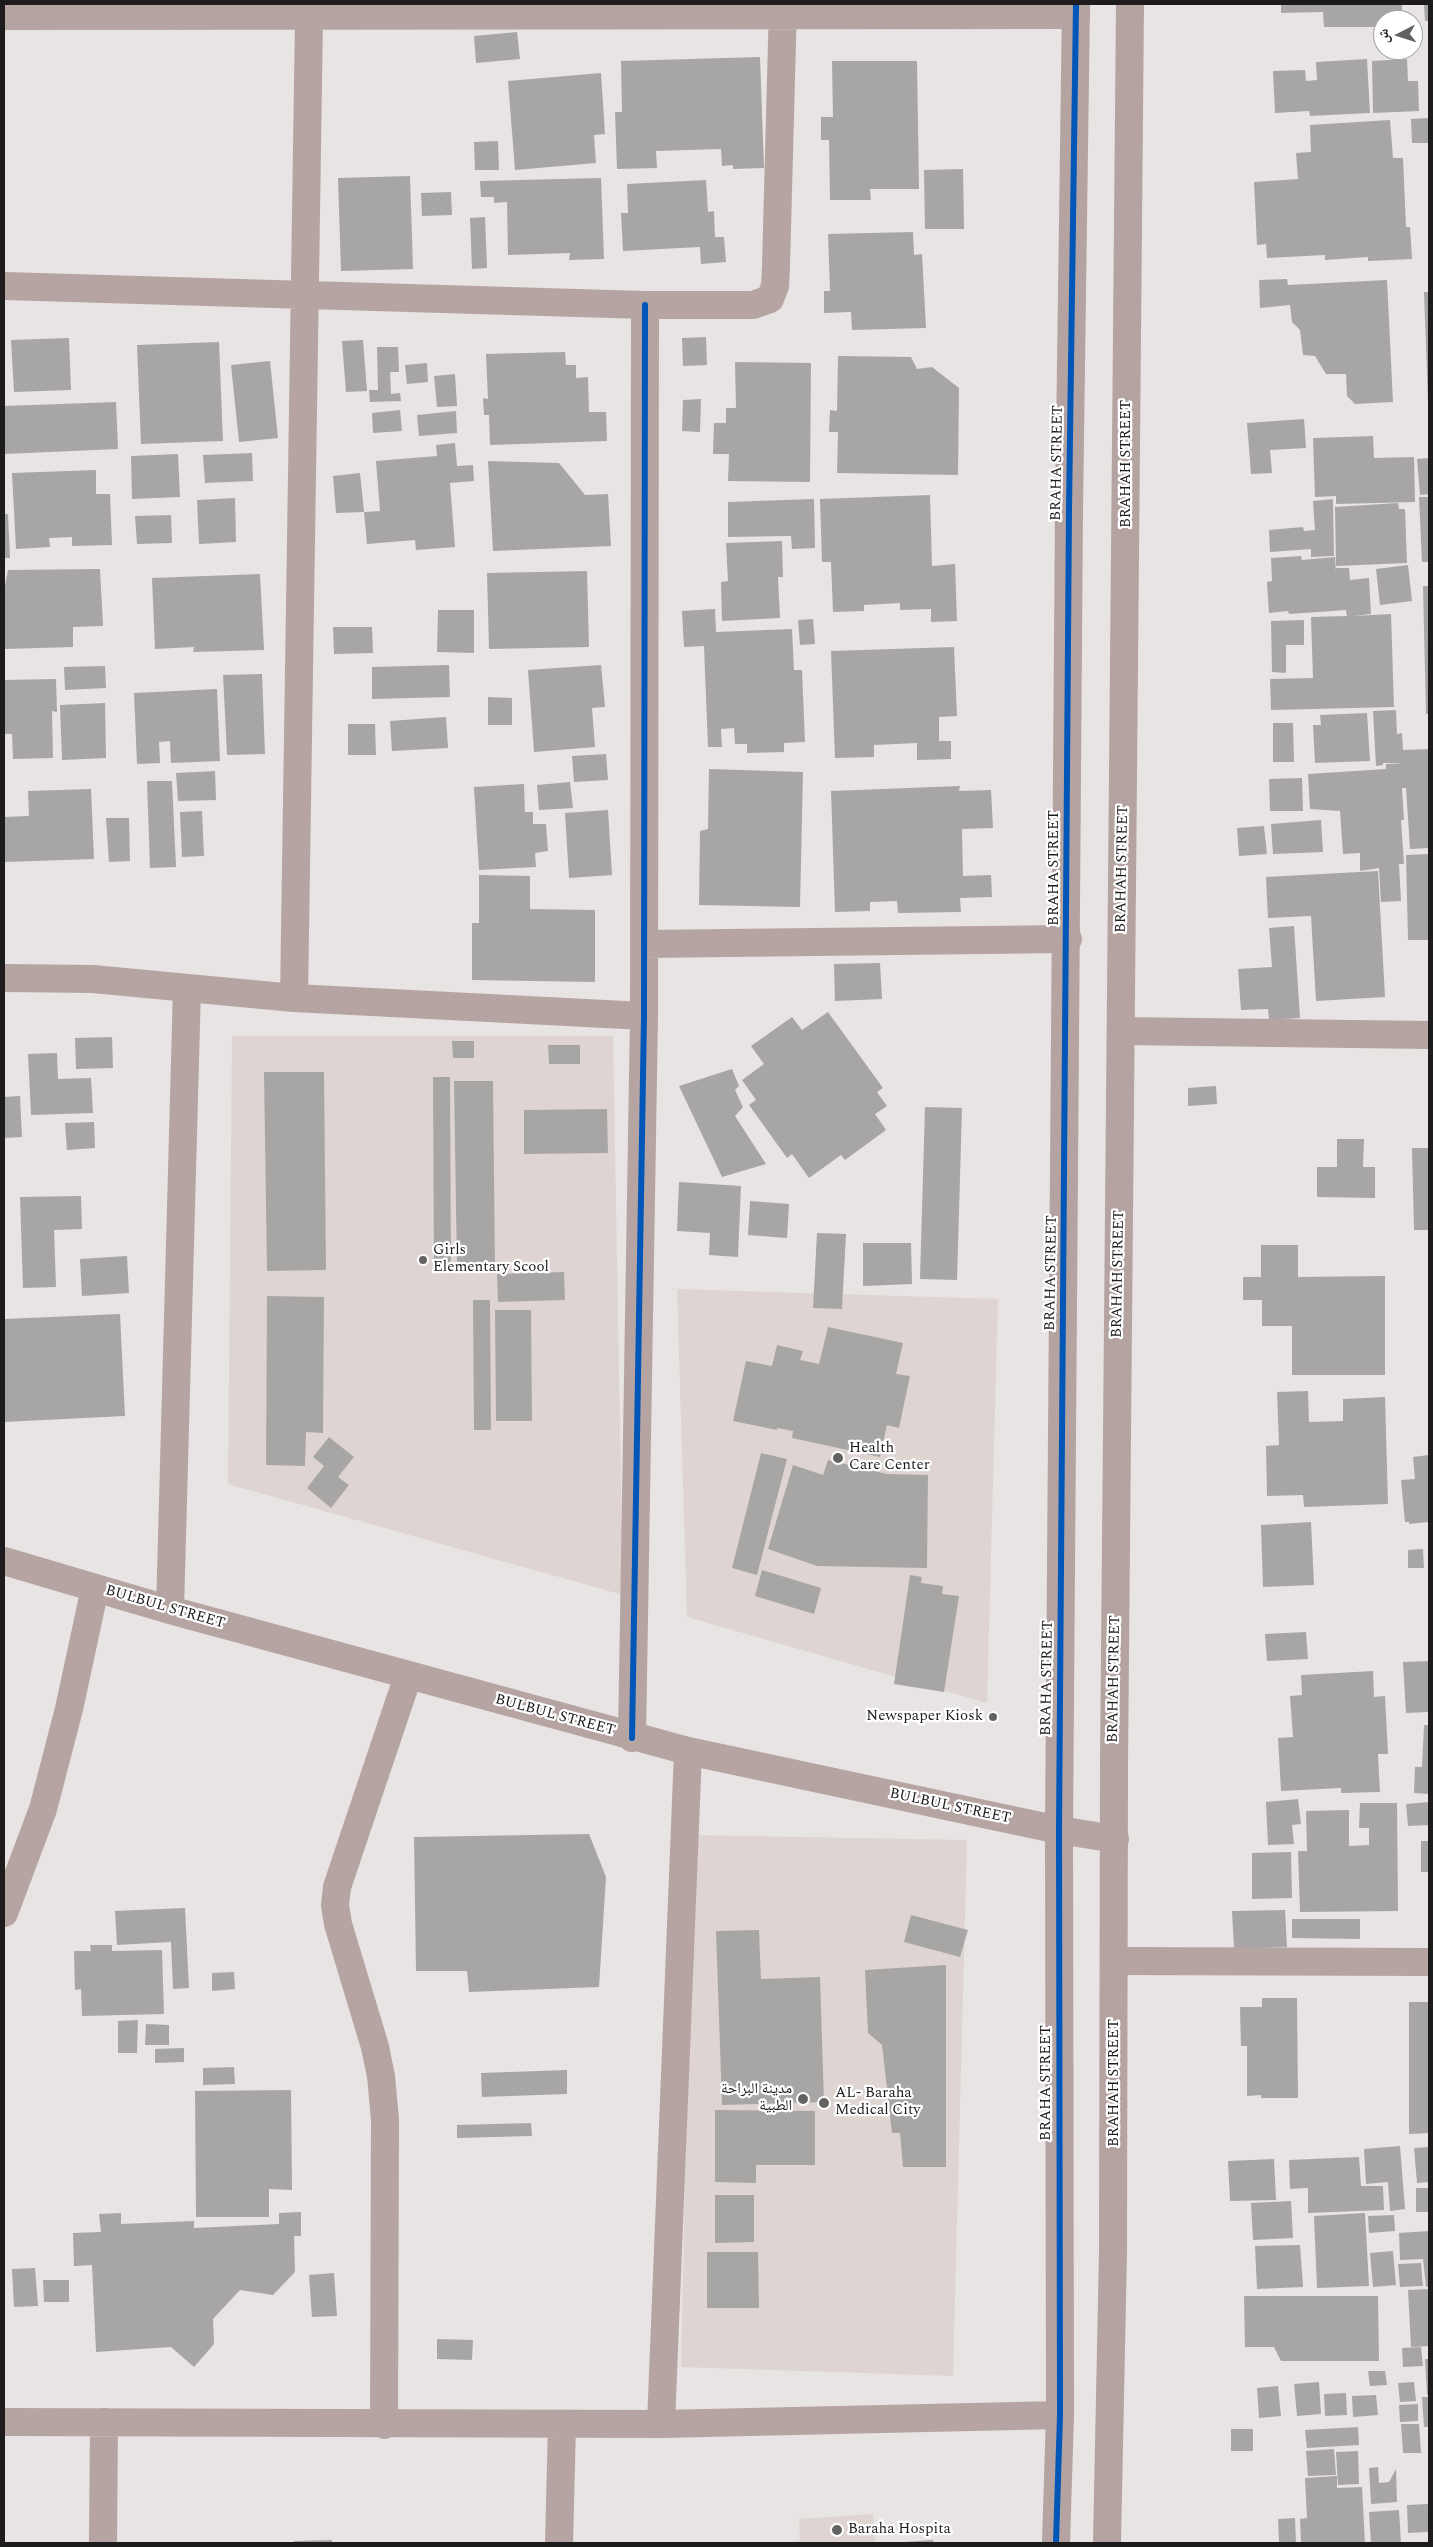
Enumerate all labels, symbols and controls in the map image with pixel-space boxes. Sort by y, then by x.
north arrow [1373,10,1423,60]
text: ش [1372,28,1395,45]
street label: BRAHAH STREET [1118,400,1136,528]
street label: BRAHA STREET [1048,405,1068,521]
street label: BRAHAH STREET [1113,805,1133,933]
street label: BRAHA STREET [1046,810,1064,926]
street label: BRAHAH STREET [1109,1210,1129,1338]
street label: BRAHA STREET [1042,1215,1062,1331]
place label: Girls Elementary Scool [433,1242,549,1277]
marker: Girls Elementary Scool [417,1254,429,1266]
place label: Health Care Center [849,1440,930,1475]
marker: Health Care Center [831,1451,845,1465]
street label: BULBUL STREET [103,1582,227,1634]
street label: BRAHAH STREET [1105,1615,1125,1743]
street label: BRAHA STREET [1038,1620,1058,1736]
street label: BULBUL STREET [493,1691,617,1741]
place label: Newspaper Kiosk [866,1708,983,1726]
marker: Newspaper Kiosk [987,1711,999,1723]
street label: BULBUL STREET [888,1785,1012,1829]
street label: BRAHAH STREET [1106,2019,1124,2147]
street label: BRAHA STREET [1038,2025,1056,2141]
place label: مدينة البراحة الطبية [721,2081,792,2116]
place label: AL- Baraha Medical City [835,2085,920,2120]
marker: مدينة البراحة الطبية [796,2092,810,2106]
marker: AL- Baraha Medical City [817,2096,831,2110]
place label: Baraha Hospita [848,2521,951,2539]
marker: Baraha Hospita [830,2523,844,2537]

